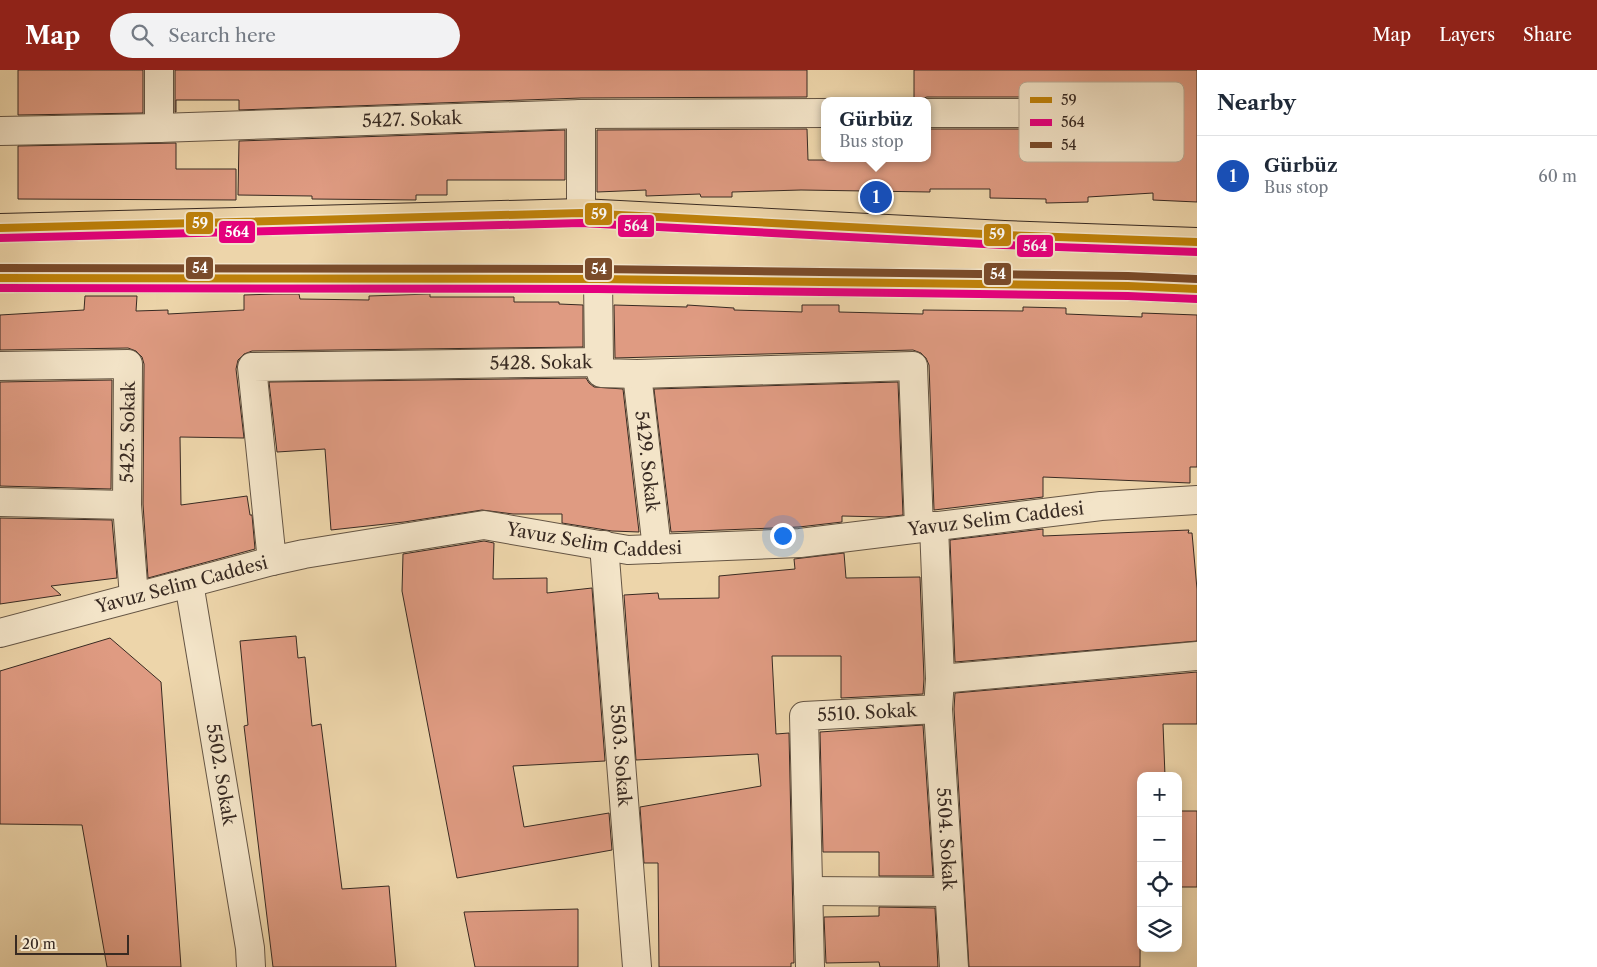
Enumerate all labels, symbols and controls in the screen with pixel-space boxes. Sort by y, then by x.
search box [110,13,460,58]
text: Map [25,21,80,50]
icon: search [128,21,156,49]
text: Search here [168,24,276,47]
text: Map [1373,24,1411,46]
text: Layers [1439,24,1495,46]
text: Share [1523,24,1572,46]
legend [1019,82,1184,162]
text: Nearby [1217,90,1296,115]
text: 59 [1061,91,1077,109]
popup [821,97,931,162]
street label: 5427. Sokak [362,107,464,132]
text: Gürbüz [839,108,913,131]
text: 564 [1061,113,1085,131]
text: Bus stop [839,131,904,151]
text: 54 [1061,136,1077,154]
text: Gürbüz [1264,154,1338,177]
text: 1 [1229,166,1237,186]
text: 60 m [1538,166,1577,186]
text: Bus stop [1264,177,1328,197]
pin: 1 [860,178,892,216]
line badge: 59 [584,202,613,226]
text: 59 [591,205,607,223]
line badge: 59 [185,211,214,235]
text: 59 [192,214,208,232]
line badge: 564 [617,214,655,238]
text: 564 [624,217,648,235]
line badge: 564 [218,220,256,244]
text: 564 [225,223,249,241]
line badge: 59 [983,223,1012,247]
text: 59 [989,225,1005,243]
line badge: 564 [1016,234,1054,258]
text: 564 [1023,237,1047,255]
line badge: 54 [185,256,214,280]
line badge: 54 [584,257,613,281]
text: 54 [192,259,208,277]
text: 54 [591,260,607,278]
line badge: 54 [983,262,1012,286]
text: 54 [990,265,1006,283]
street label: 5428. Sokak [490,351,594,375]
street label: 5425. Sokak [116,379,140,483]
street label: 5429. Sokak [630,410,664,515]
street label: Yavuz Selim Caddesi [906,497,1086,541]
street label: Yavuz Selim Caddesi [504,518,683,561]
your location [770,523,796,549]
street label: Yavuz Selim Caddesi [92,551,271,618]
street label: 5510. Sokak [817,699,919,726]
street label: 5503. Sokak [605,704,636,809]
street label: 5502. Sokak [202,722,241,828]
map controls [1137,772,1182,952]
button: + [1137,772,1182,817]
street label: 5504. Sokak [932,787,960,892]
button: − [1137,817,1182,862]
button: locate [1137,862,1182,907]
button: layers [1137,907,1182,952]
scale bar [15,932,129,955]
text: 20 m [22,935,56,953]

